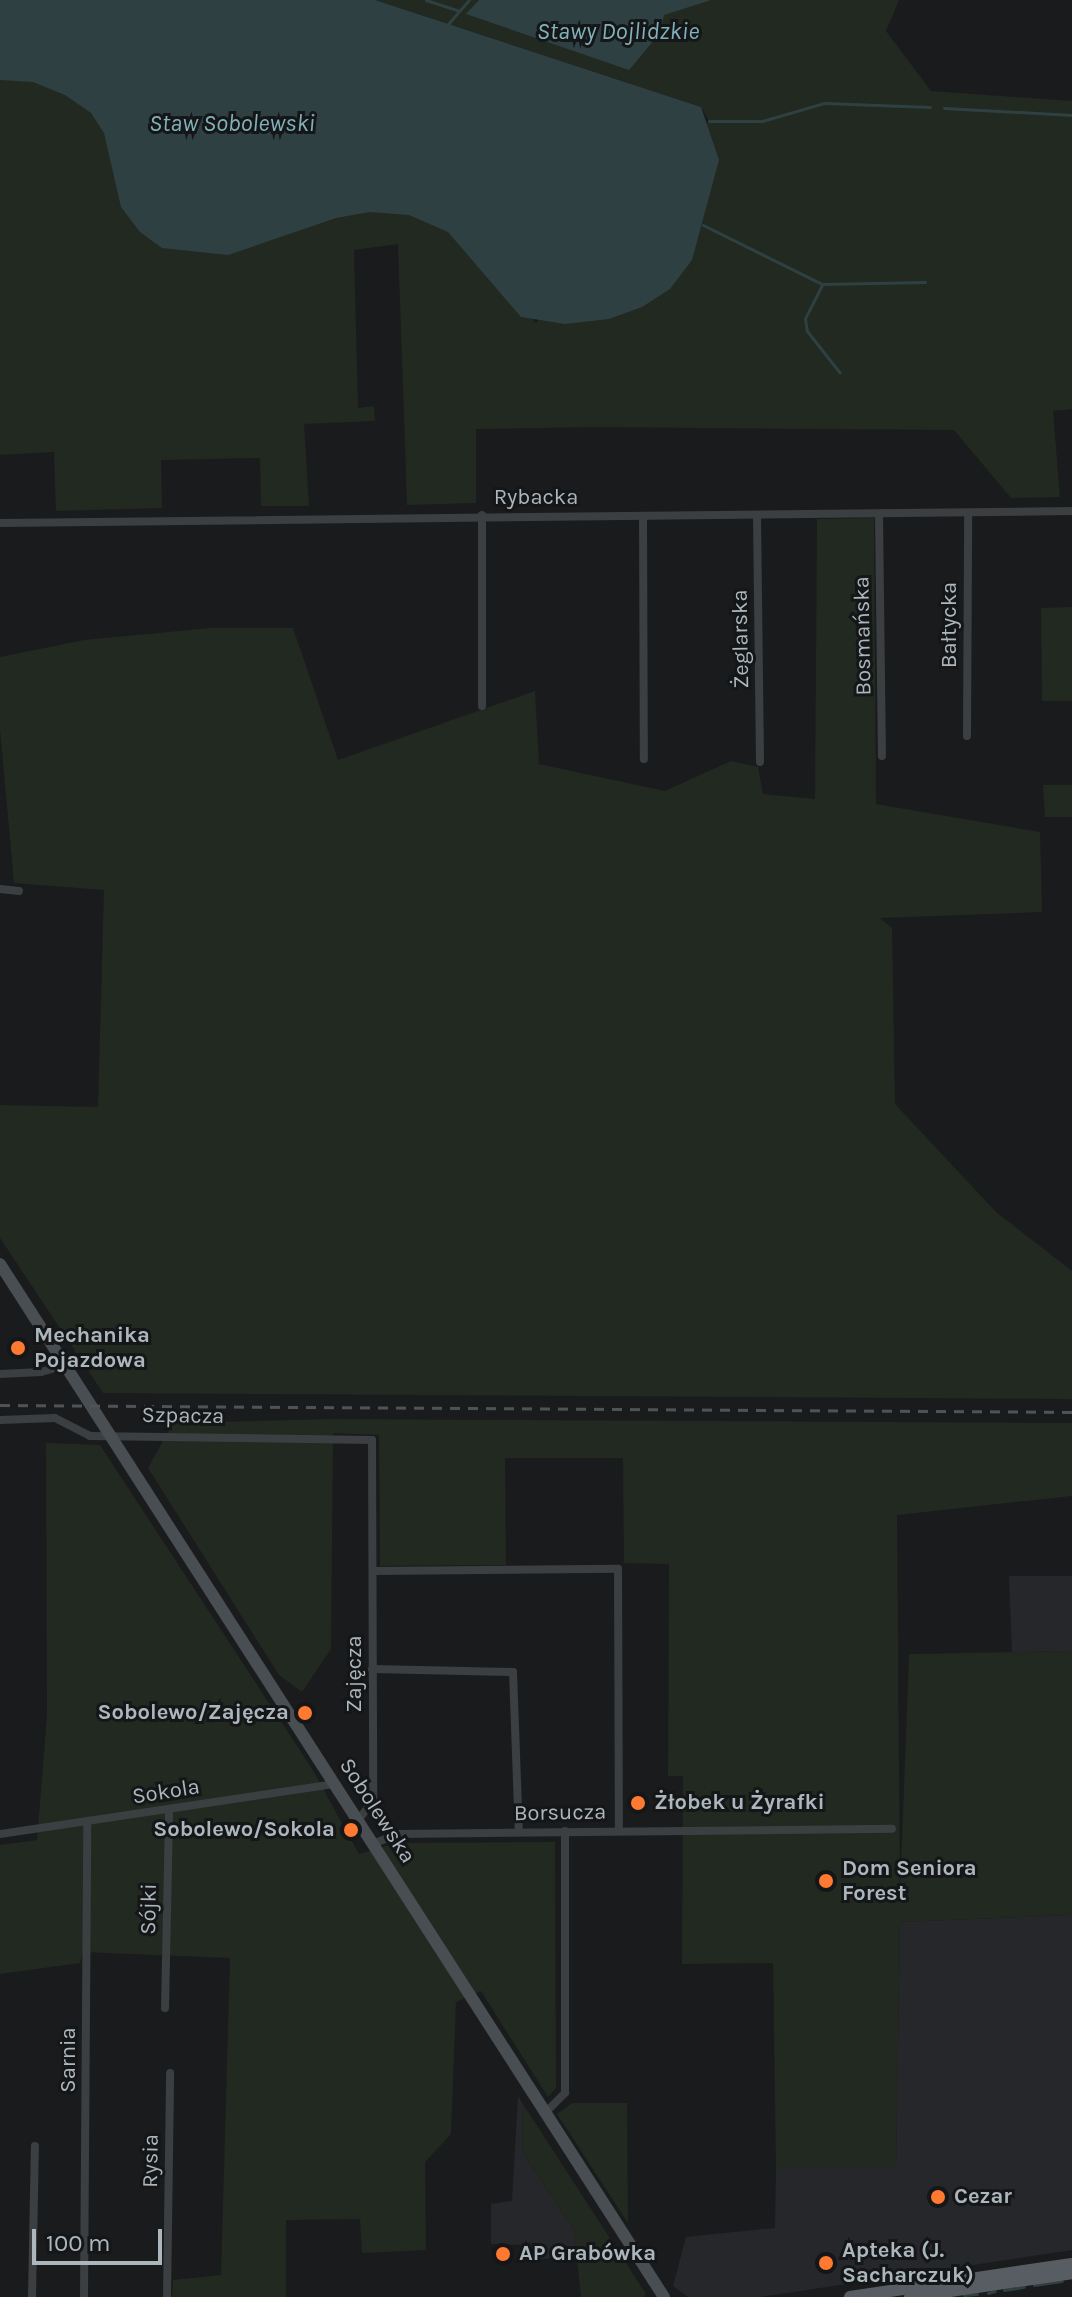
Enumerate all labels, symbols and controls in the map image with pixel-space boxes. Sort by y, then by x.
water label: Stawy Dojlidzkie [537,18,699,46]
water label: Staw Sobolewski [149,110,315,138]
street label: Rybacka [494,485,578,511]
street label: Bosmańska [849,576,877,696]
street label: Bałtycka [937,582,963,668]
street label: Żeglarska [727,589,755,689]
place label: Mechanika Pojazdowa [34,1322,150,1374]
marker: Mechanika Pojazdowa [9,1339,27,1357]
street label: Szpacza [141,1402,225,1430]
street label: Zajęcza [342,1635,368,1713]
place label: Sobolewo/Zajęcza [98,1700,289,1726]
marker: Sobolewo/Zajęcza [296,1704,314,1722]
street label: Sobolewska [333,1754,421,1868]
street label: Sokola [130,1774,202,1810]
place label: Żłobek u Żyrafki [654,1790,825,1816]
marker: Żłobek u Żyrafki [629,1794,647,1812]
street label: Borsucza [514,1799,606,1827]
place label: Sobolewo/Sokola [153,1817,335,1843]
marker: Sobolewo/Sokola [342,1821,360,1839]
place label: Dom Seniora Forest [842,1855,977,1906]
marker: Dom Seniora Forest [817,1872,835,1890]
street label: Sójki [135,1883,163,1935]
street label: Sarnia [56,2027,82,2093]
street label: Rysia [137,2134,165,2188]
place label: Cezar [954,2184,1012,2210]
marker: Cezar [929,2188,947,2206]
scale bar [36,2213,166,2263]
text: 100 m [46,2229,111,2257]
place label: Apteka (J. Sacharczuk) [842,2237,974,2288]
place label: AP Grabówka [519,2241,656,2267]
marker: AP Grabówka [494,2245,512,2263]
marker: Apteka (J. Sacharczuk) [817,2254,835,2272]

